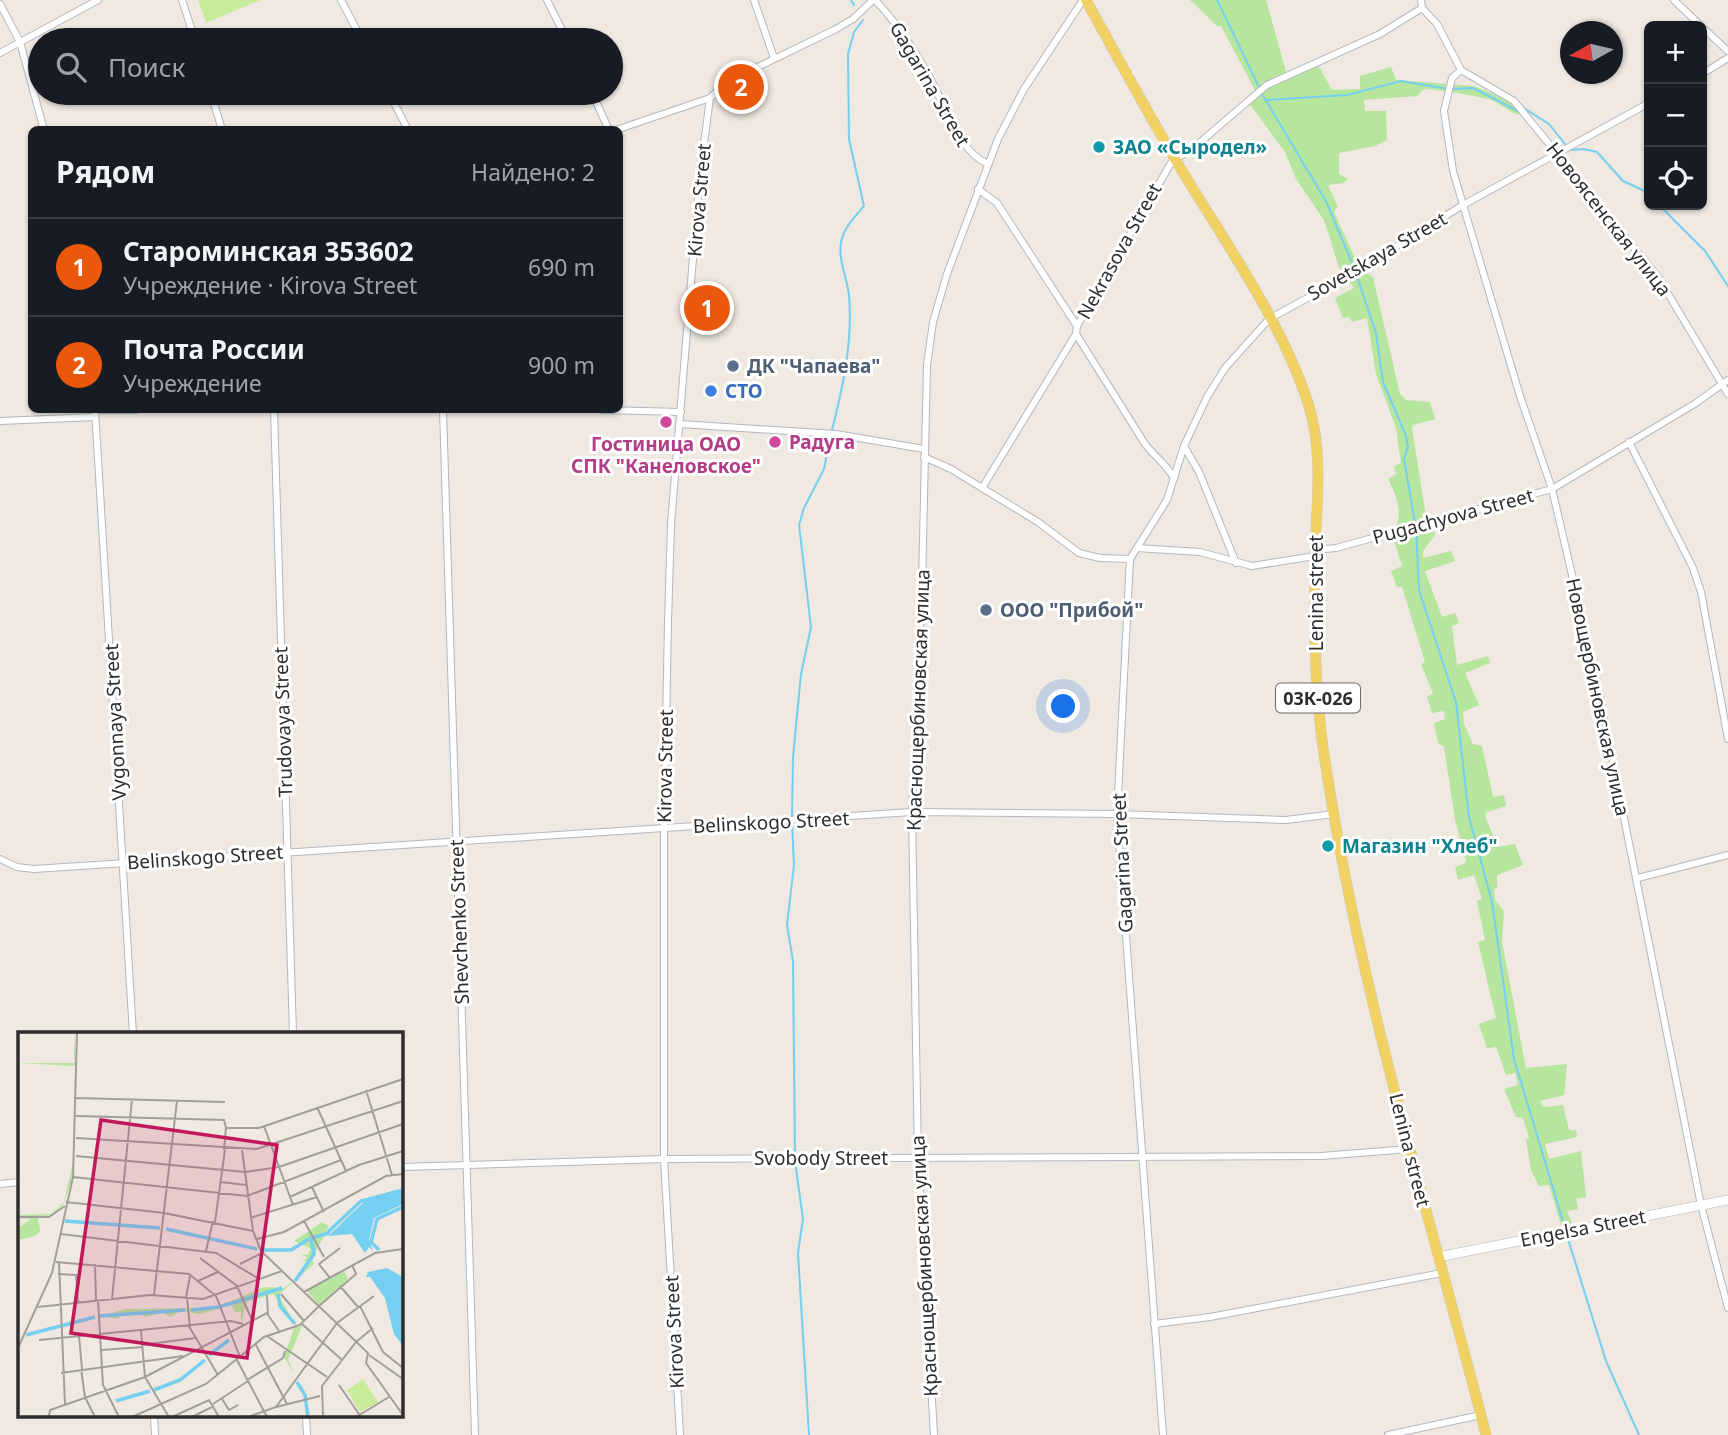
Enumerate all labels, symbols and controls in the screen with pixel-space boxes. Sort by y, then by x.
street label: Gagarina Street [884,17,976,151]
north arrow [1560,21,1623,84]
map controls [1644,21,1707,210]
button: + [1644,21,1707,84]
search box [28,28,623,105]
icon: search [52,48,90,86]
text: Поиск [108,49,185,85]
pin: 2 [718,61,764,113]
button: − [1644,84,1707,147]
place label: ЗАО «Сыродел» [1113,134,1267,160]
street label: Новоясенская улица [1541,137,1677,301]
marker: ЗАО «Сыродел» [1091,139,1107,155]
street label: Kirova Street [681,142,717,258]
button: locate [1644,147,1707,210]
text: Рядом [56,151,155,192]
text: Найдено: 2 [471,156,595,188]
street label: Nekrasova Street [1071,178,1167,324]
street label: Sovetskaya Street [1303,205,1452,307]
text: Староминская 353602 [123,233,414,269]
text: 1 [72,251,86,283]
text: 690 m [528,251,595,283]
text: Учреждение · Kirova Street [123,269,417,301]
pin: 1 [684,282,730,334]
text: Почта России [123,331,305,367]
text: 2 [72,349,86,381]
text: 900 m [528,349,595,381]
place label: ДК "Чапаева" [747,353,880,379]
marker: ДК "Чапаева" [725,358,741,374]
text: Учреждение [123,367,262,399]
place label: СТО [725,378,763,404]
marker: СТО [703,383,719,399]
marker: Гостиница ОАО СПК "Канеловское" [658,414,674,430]
place label: Радуга [789,429,855,455]
place label: Гостиница ОАО СПК "Канеловское" [571,431,761,479]
marker: Радуга [767,434,783,450]
street label: Pugachyova Street [1370,482,1536,550]
street label: Lenina street [1303,535,1329,651]
street label: Краснощербиновская улица [900,569,936,831]
street label: Новощербиновская улица [1560,576,1636,818]
place label: ООО "Прибой" [1000,597,1143,623]
marker: ООО "Прибой" [978,602,994,618]
street label: Vygonnaya Street [98,643,132,801]
street label: Trudovaya Street [267,646,299,798]
road number: 03К-026 [1276,684,1360,712]
your location [1046,689,1080,723]
street label: Kirova Street [651,709,679,823]
street label: Gagarina Street [1105,792,1139,934]
street label: Belinskogo Street [692,805,850,839]
place label: Магазин "Хлеб" [1342,833,1498,859]
marker: Магазин "Хлеб" [1320,838,1336,854]
street label: Belinskogo Street [126,839,284,875]
street label: Shevchenko Street [443,839,475,1005]
inset map [18,1032,402,1418]
street label: Lenina street [1383,1090,1437,1210]
street label: Краснощербиновская улица [904,1135,944,1397]
street label: Svobody Street [754,1145,888,1171]
street label: Engelsa Street [1518,1203,1648,1253]
street label: Kirova Street [658,1274,690,1389]

